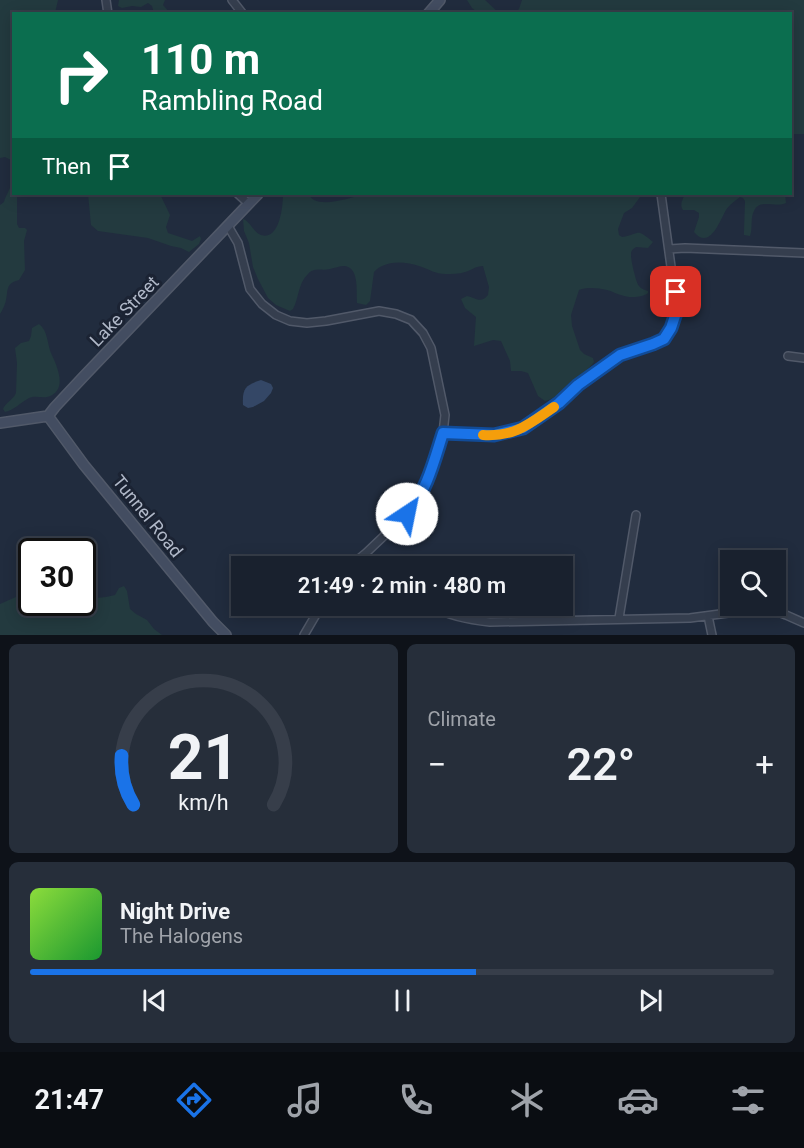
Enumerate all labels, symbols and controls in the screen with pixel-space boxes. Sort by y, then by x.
text: 110 m [141,35,260,84]
icon: right [42,36,120,114]
text: Rambling Road [141,85,323,117]
icon: arrive [103,150,136,183]
text: Then [42,154,91,179]
pin [650,266,701,317]
street label: Lake Street [85,271,163,351]
icon: arrive [659,275,692,308]
street label: Tunnel Road [109,471,187,561]
position arrow [375,482,439,546]
speed limit sign: 30 [18,538,96,616]
map controls [720,550,786,616]
button: search [720,550,786,616]
text: 21:49 · 2 min · 480 m [298,573,506,598]
text: Climate [428,707,496,731]
text: 21 [167,721,239,794]
text: 22° [566,738,635,791]
text: − [428,745,446,784]
text: + [755,745,774,784]
text: km/h [178,791,228,816]
text: Night Drive [120,899,230,924]
text: The Halogens [120,924,243,948]
icon: previous [138,984,171,1017]
icon: pause [386,984,419,1017]
icon: next [634,984,667,1017]
icon: directions [173,1079,215,1121]
icon: music [284,1079,326,1121]
icon: phone [395,1079,437,1121]
icon: climate [506,1079,548,1121]
icon: car [617,1079,659,1121]
icon: filters [727,1079,769,1121]
text: 21:47 [34,1084,104,1116]

